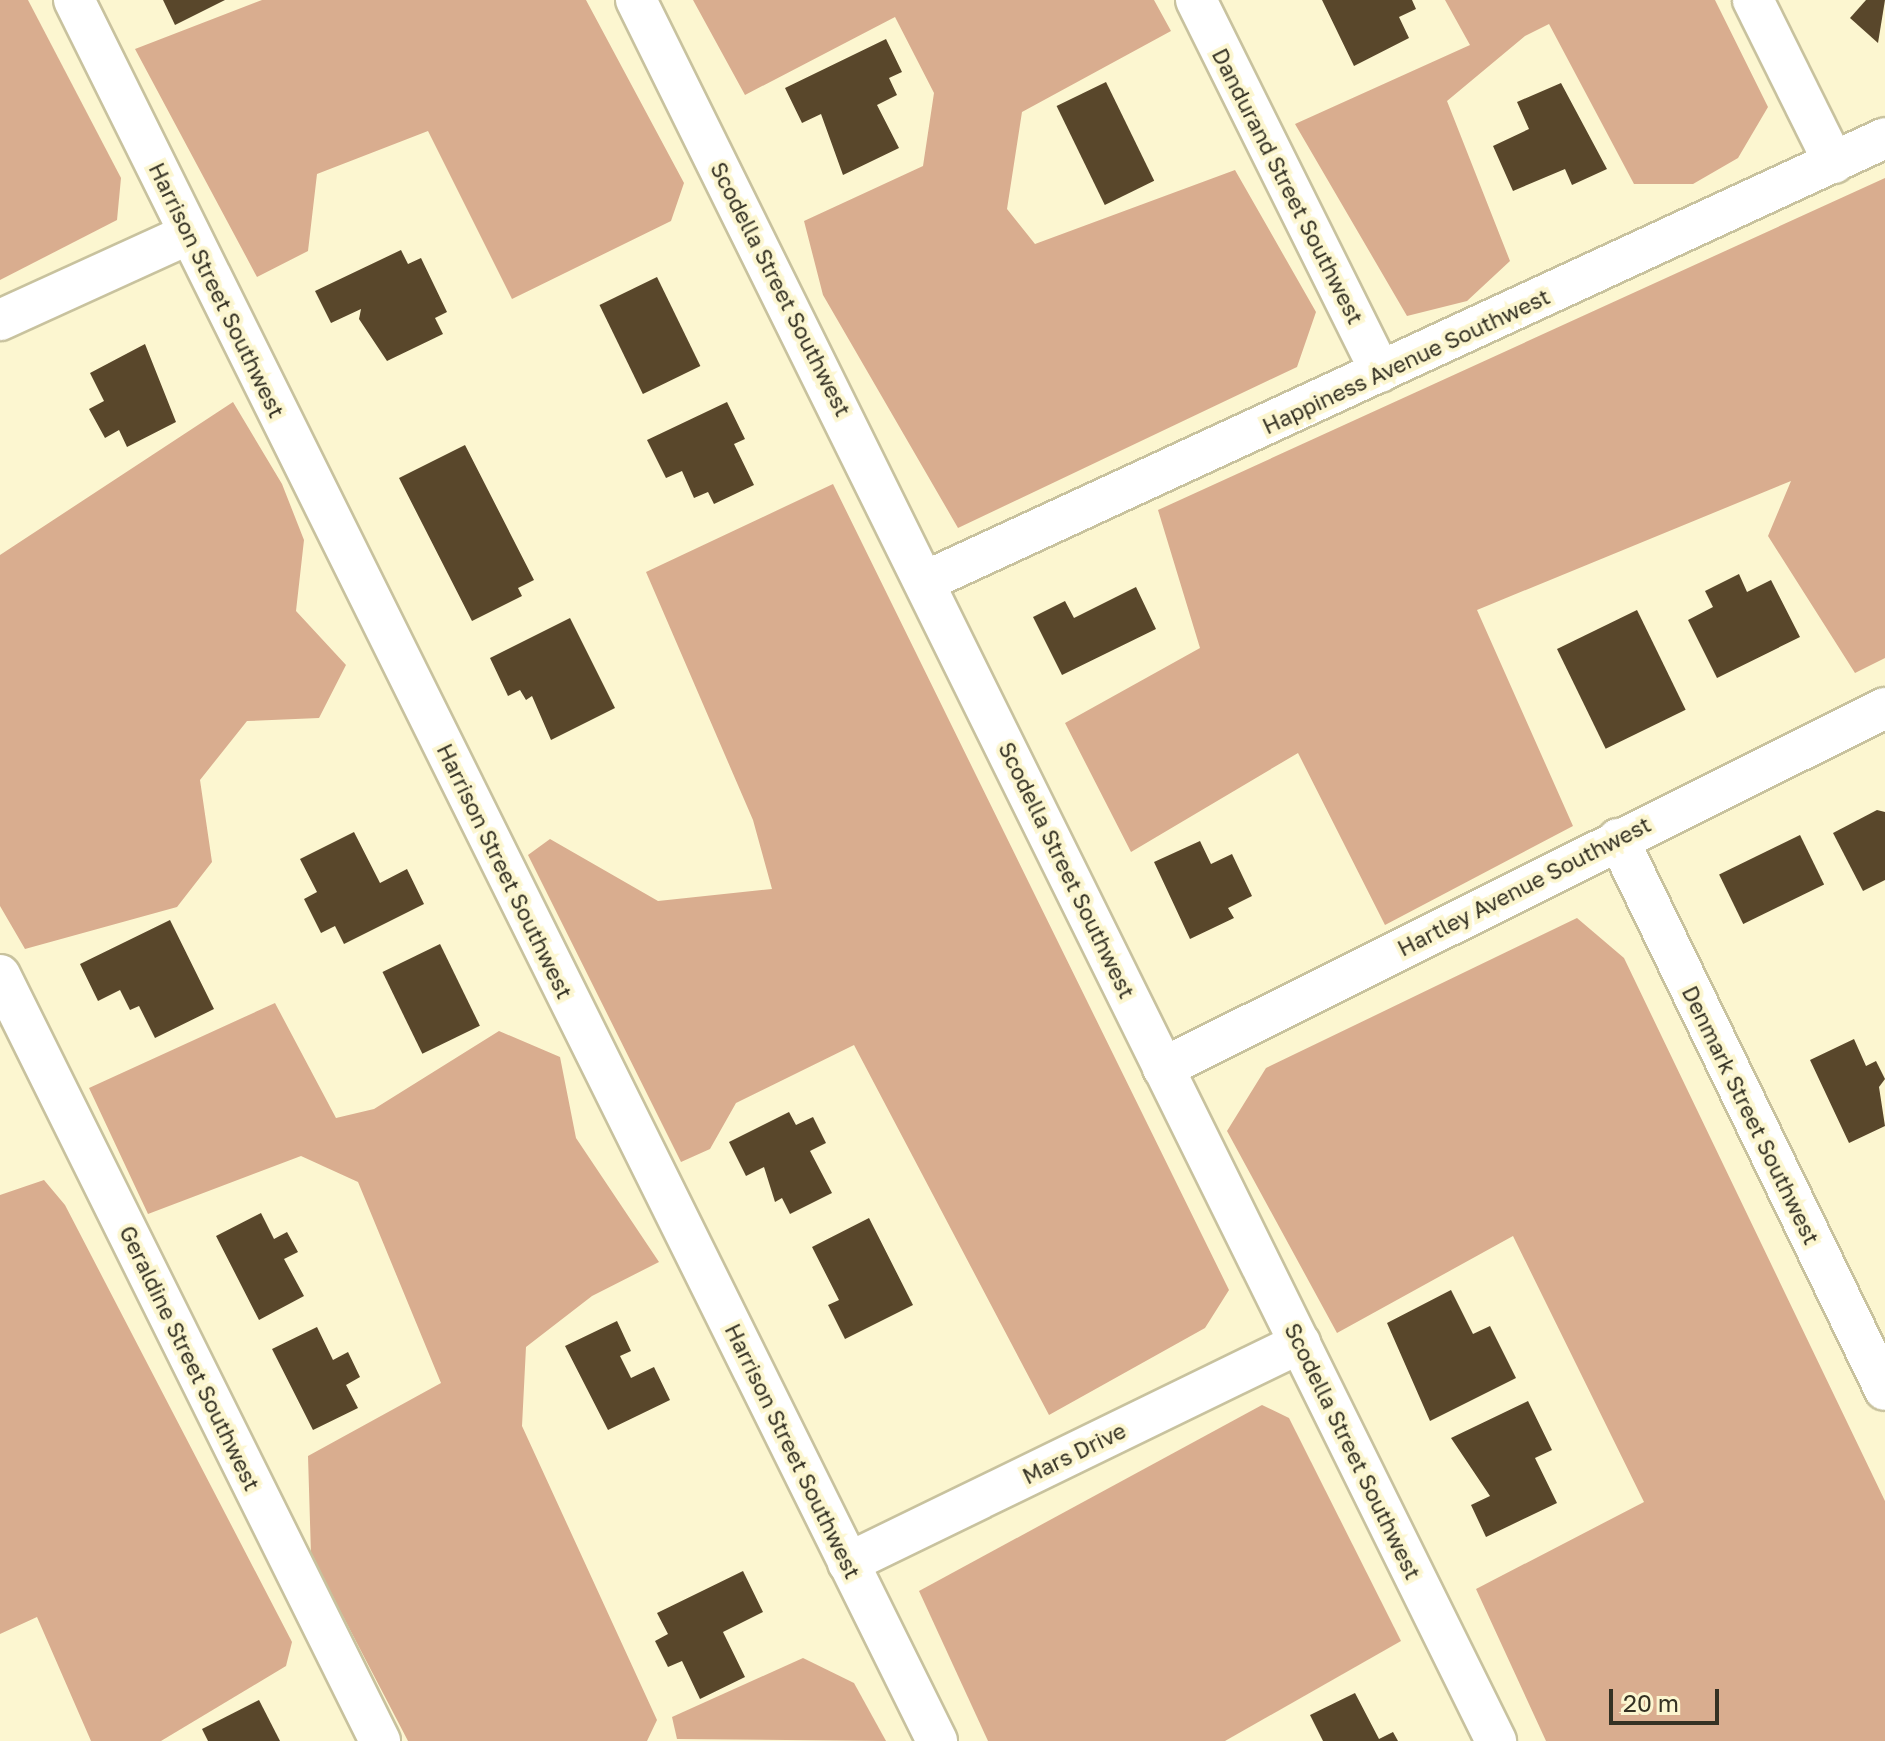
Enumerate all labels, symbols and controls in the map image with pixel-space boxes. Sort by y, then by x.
street label: Dandurand Street Southwest [1207,44,1369,328]
street label: Harrison Street Southwest [144,158,290,422]
street label: Scodella Street Southwest [705,158,857,420]
street label: Happiness Avenue Southwest [1258,283,1554,439]
street label: Scodella Street Southwest [993,738,1141,1002]
street label: Harrison Street Southwest [432,739,578,1003]
street label: Hartley Avenue Southwest [1393,811,1655,961]
street label: Denmark Street Southwest [1677,981,1825,1249]
street label: Geraldine Street Southwest [114,1221,266,1495]
street label: Harrison Street Southwest [720,1319,866,1583]
street label: Scodella Street Southwest [1279,1319,1427,1583]
street label: Mars Drive [1018,1417,1130,1489]
scale bar [1613,1673,1723,1723]
text: 20 m [1623,1688,1679,1717]

